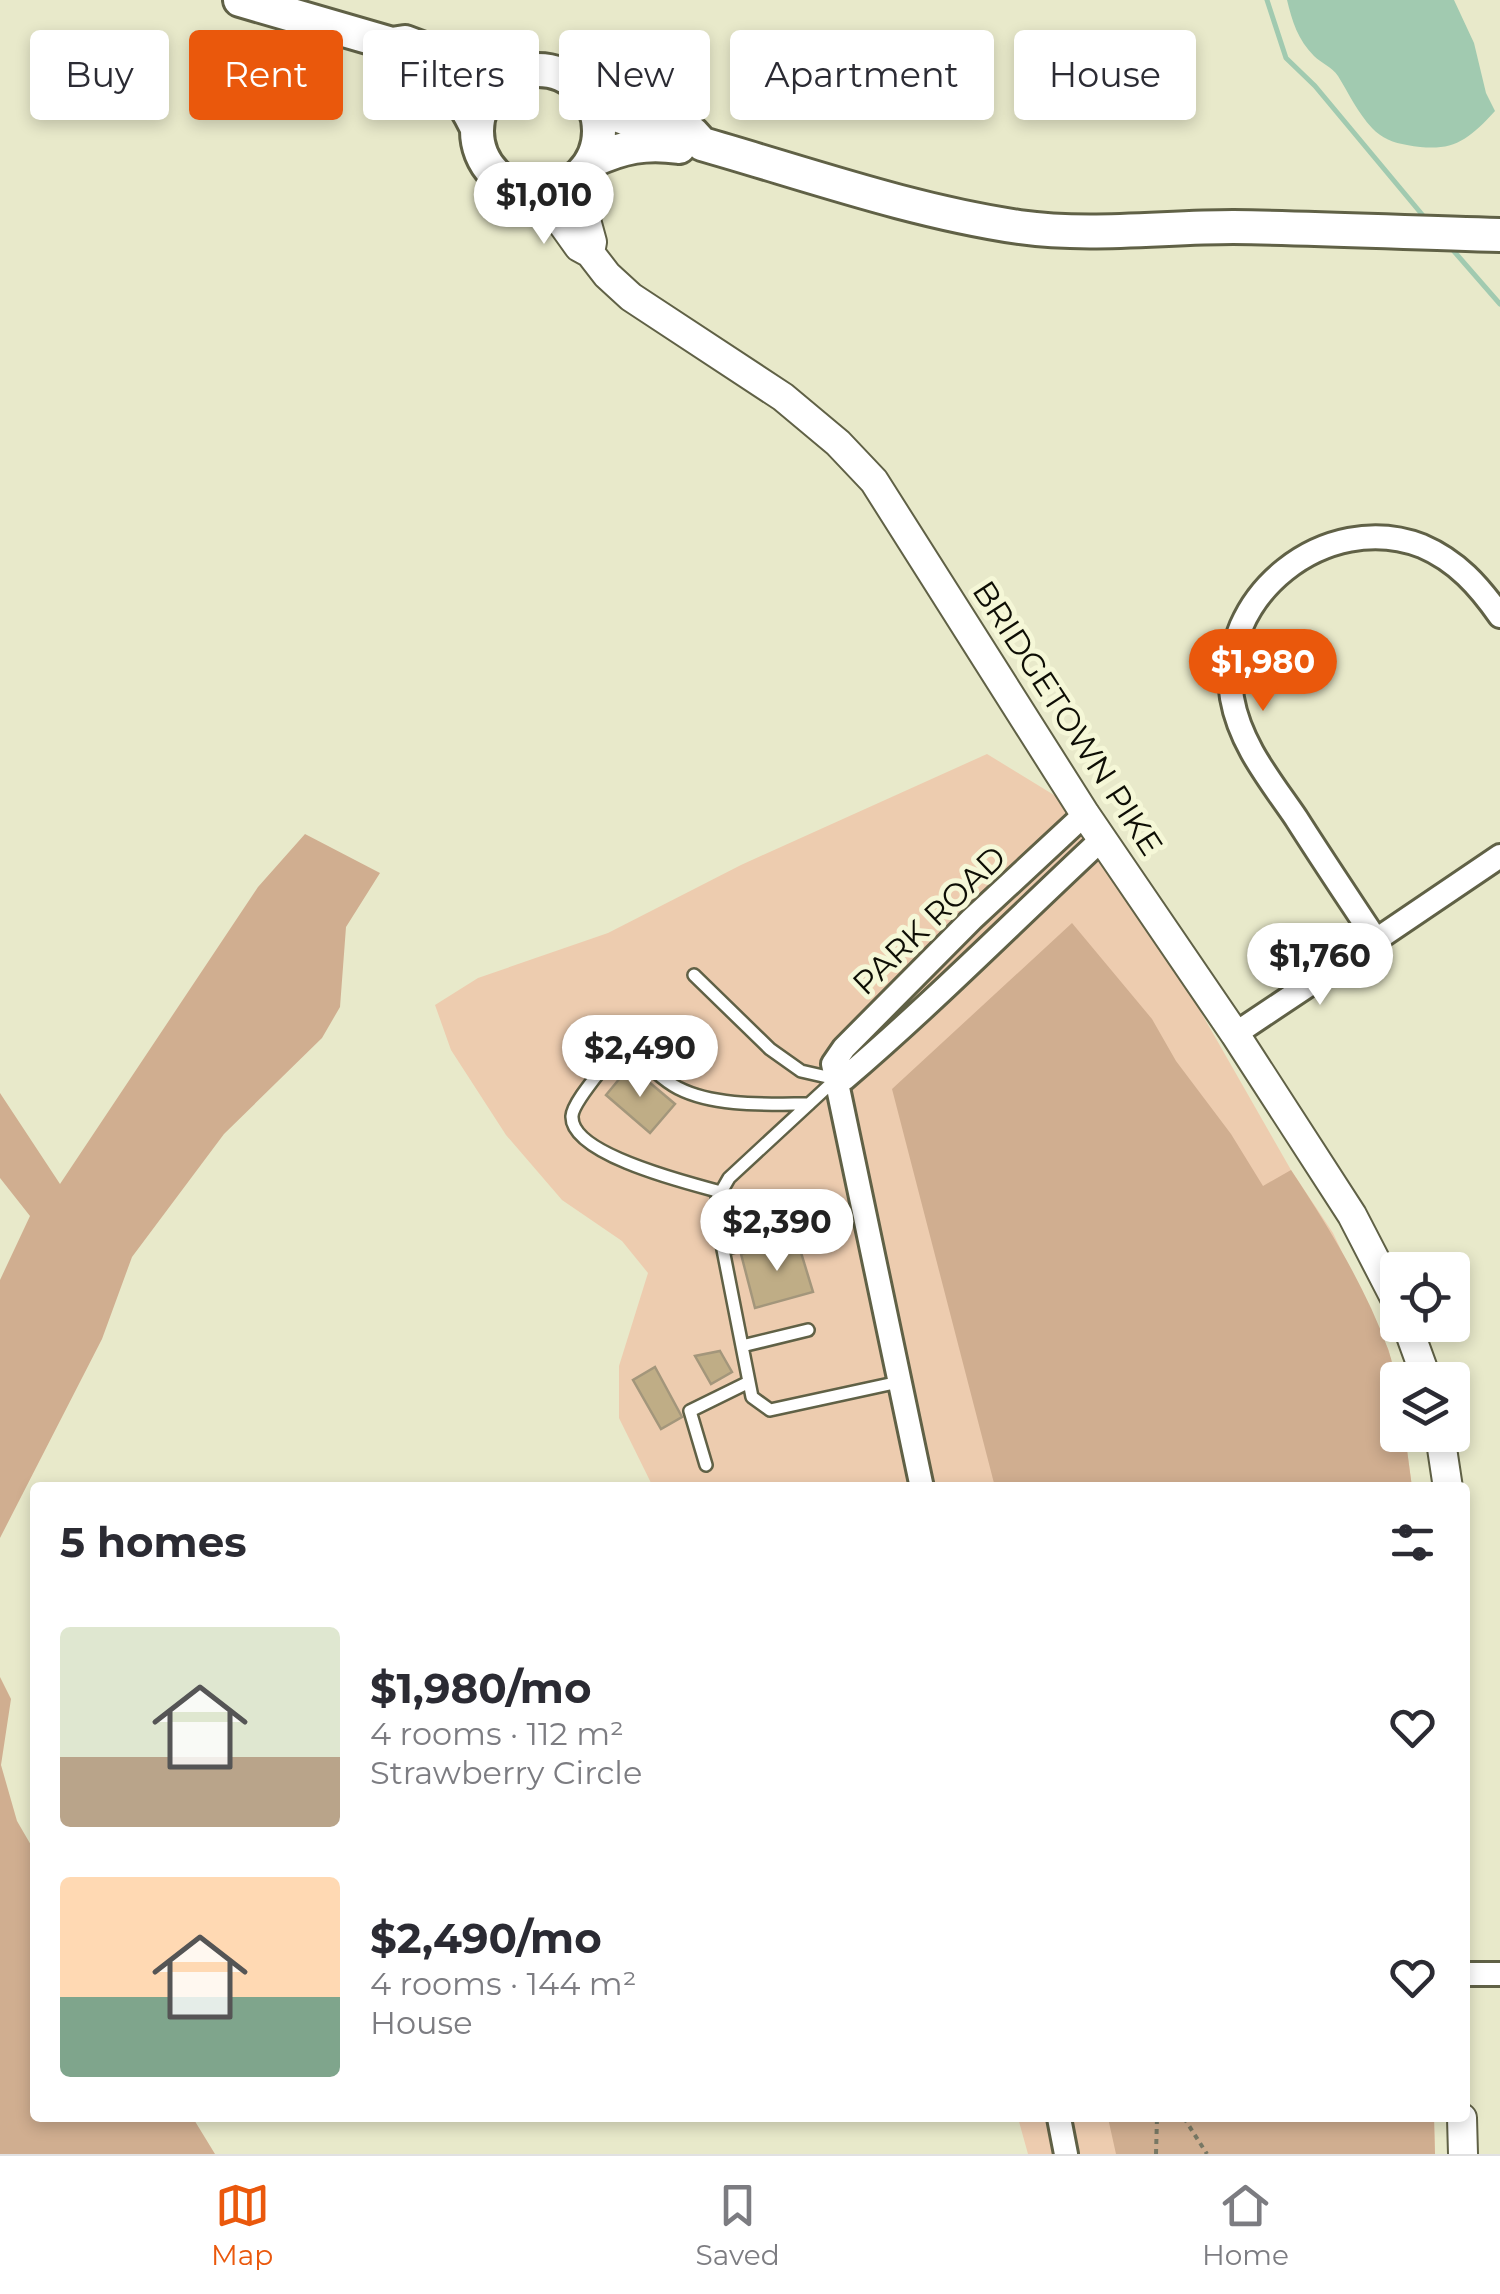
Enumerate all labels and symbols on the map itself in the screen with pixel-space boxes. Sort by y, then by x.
pin: $1,010 [463,162,625,247]
street label: BRIDGETOWN PIKE [965,573,1171,863]
pin: $1,980 [1182,629,1344,714]
street label: PARK ROAD [844,837,1014,1003]
pin: $1,760 [1239,923,1401,1008]
pin: $2,490 [559,1015,721,1100]
pin: $2,390 [696,1189,858,1274]

